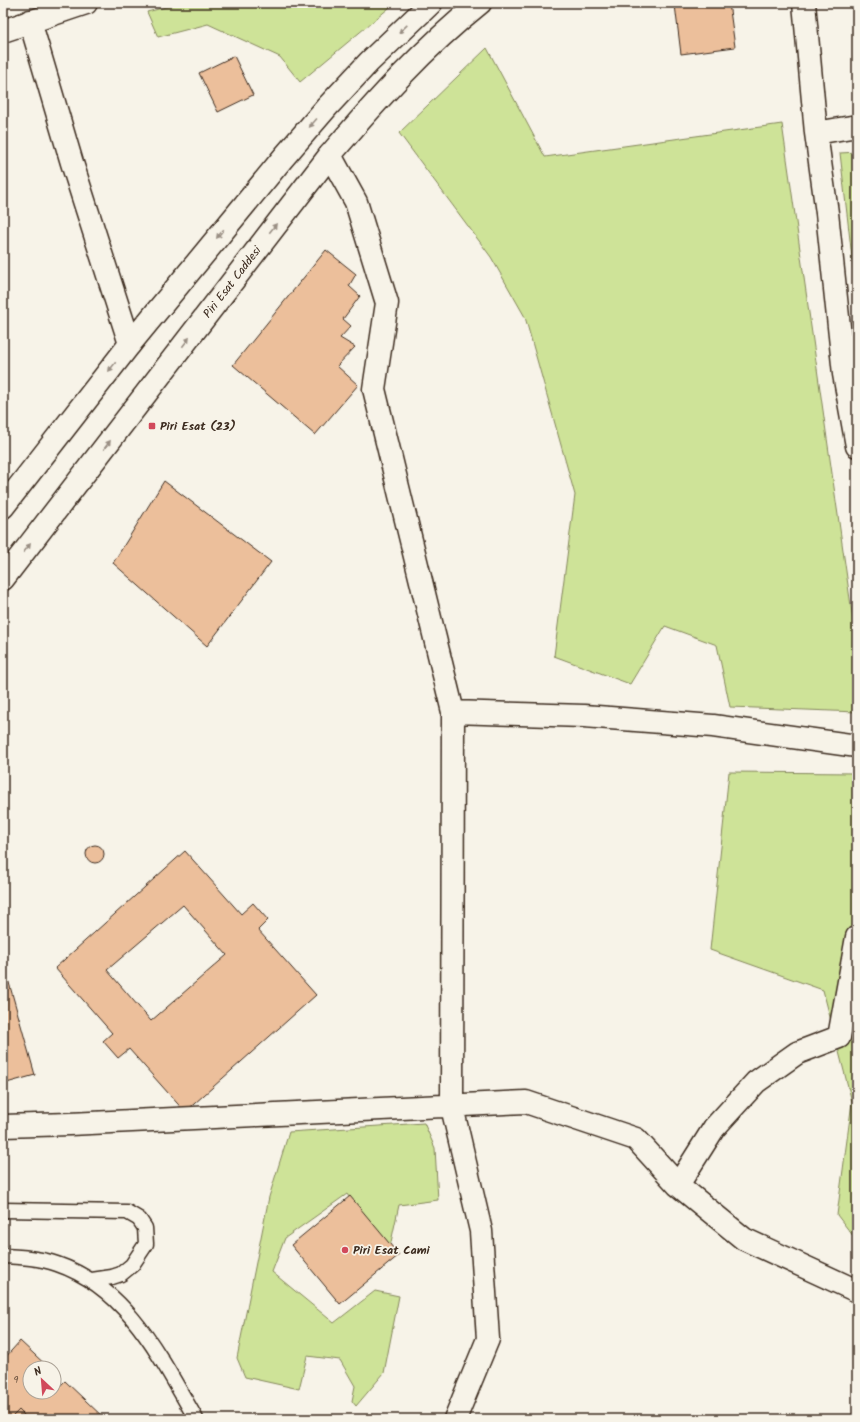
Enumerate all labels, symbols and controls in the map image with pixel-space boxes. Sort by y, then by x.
one-way arrow [398,25,408,34]
one-way arrow [308,118,317,129]
one-way arrow [269,222,278,233]
one-way arrow [216,228,225,239]
street label: Piri Esat Caddesi [198,241,267,322]
one-way arrow [181,336,190,347]
one-way arrow [107,361,116,372]
place label: Piri Esat (23) [160,417,236,436]
marker: Piri Esat (23) [147,421,157,431]
one-way arrow [102,440,111,451]
one-way arrow [23,542,31,553]
place label: Piri Esat Cami [353,1241,431,1260]
marker: Piri Esat Cami [340,1245,350,1255]
north arrow [22,1360,62,1400]
text: N [31,1362,45,1382]
house number: 9 [14,1372,19,1388]

